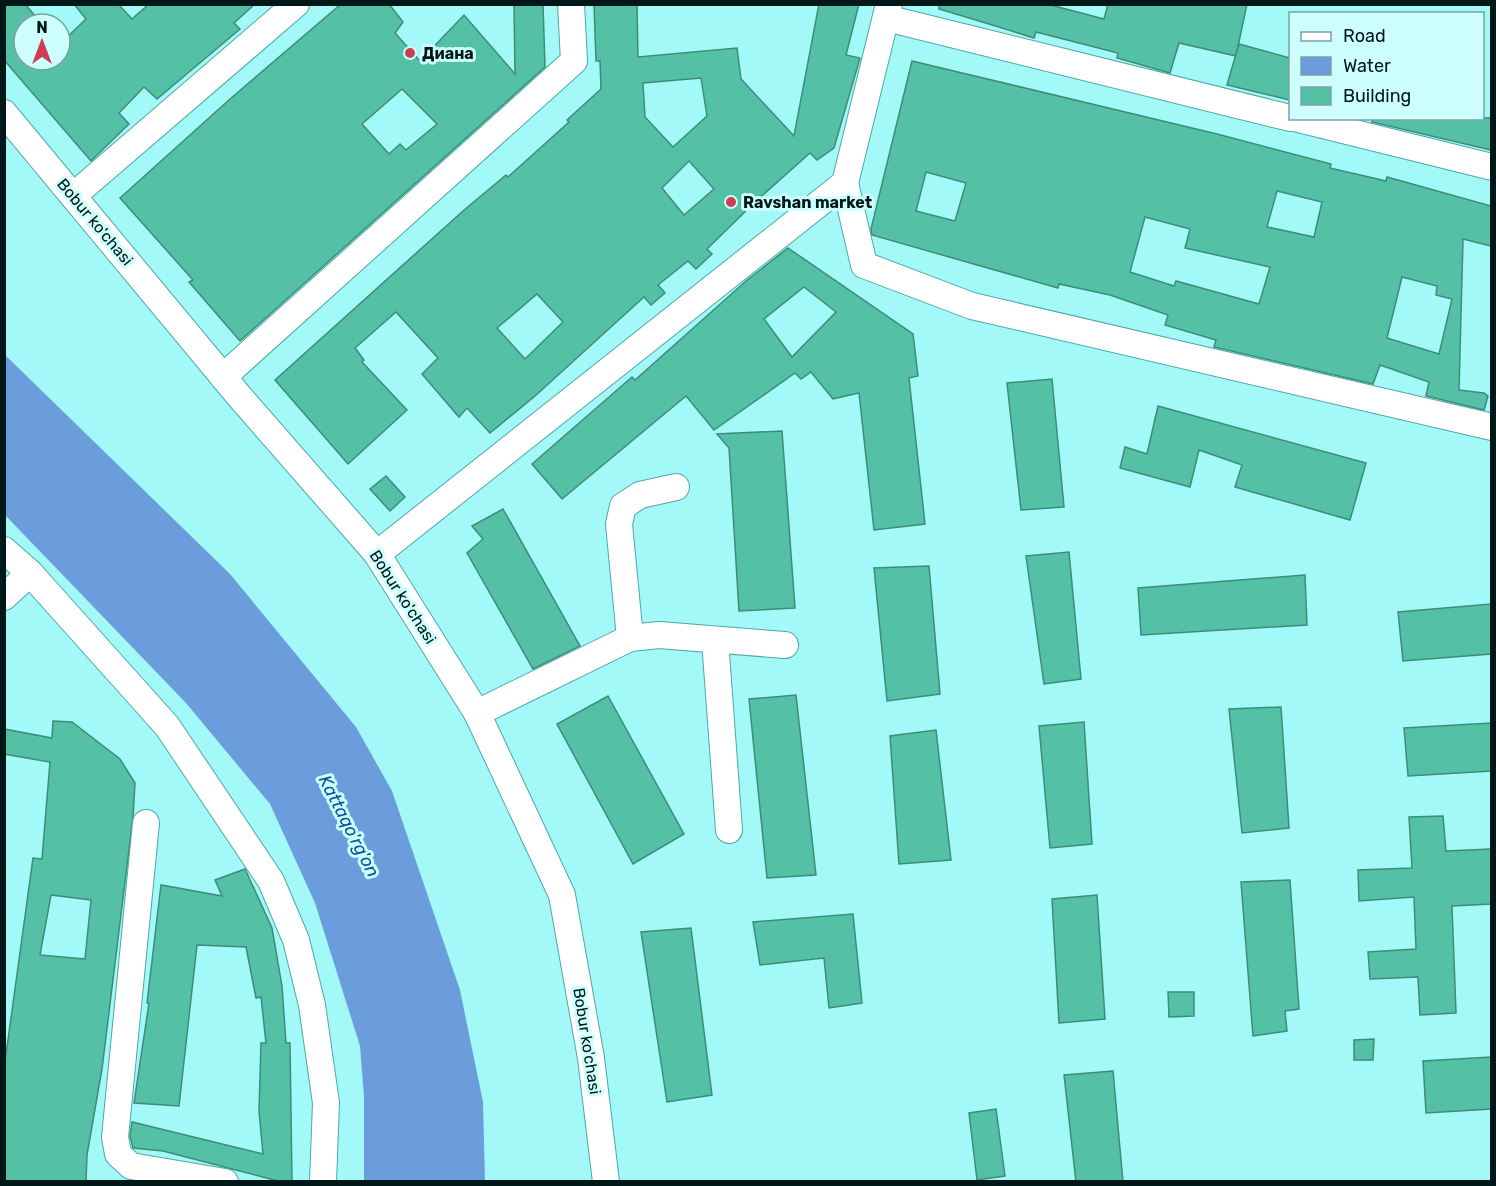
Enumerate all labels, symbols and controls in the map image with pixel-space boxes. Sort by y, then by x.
north arrow [12,12,72,72]
legend [1289,12,1484,120]
text: N [36,18,48,37]
text: Road [1343,25,1386,47]
place label: Диана [422,44,474,63]
marker: Диана [403,46,417,60]
text: Water [1343,55,1391,77]
text: Building [1343,85,1411,107]
street label: Bobur ko'chasi [53,175,137,269]
place label: Ravshan market [743,193,873,212]
marker: Ravshan market [724,195,738,209]
street label: Bobur ko'chasi [366,547,440,647]
water label: Kattaqo'rg'on [314,771,384,881]
street label: Bobur ko'chasi [569,986,605,1096]

